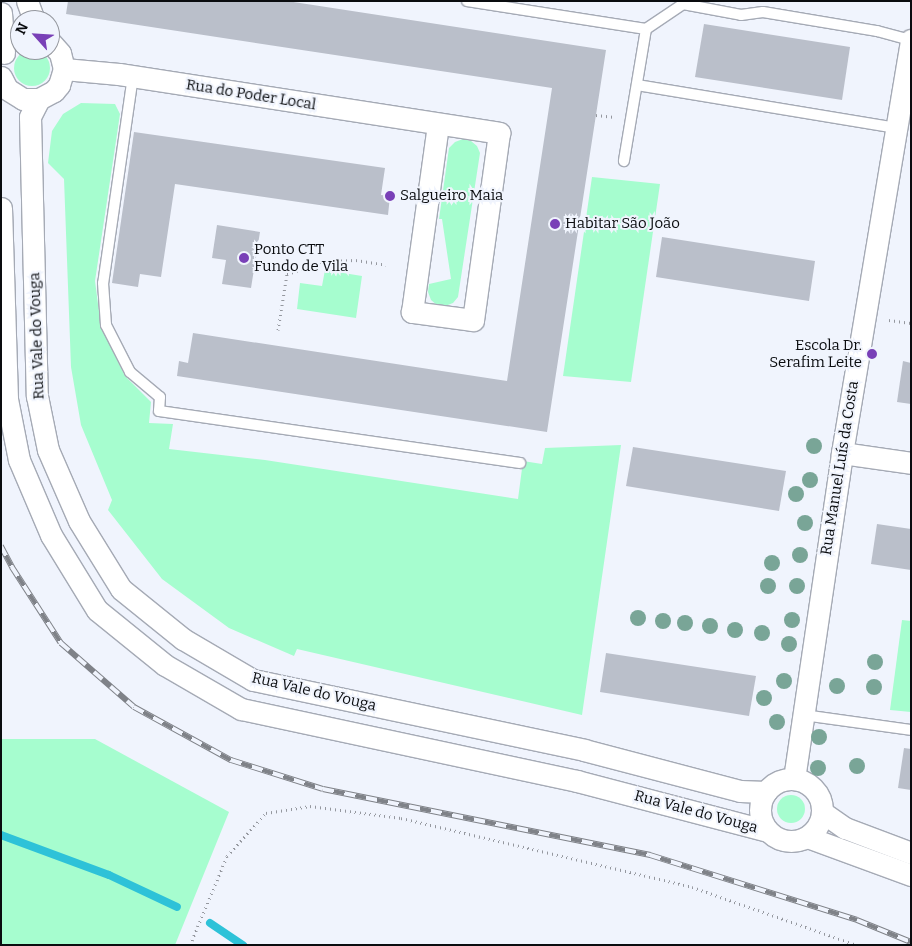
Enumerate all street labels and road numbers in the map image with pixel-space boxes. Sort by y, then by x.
street label: Rua do Poder Local [185,76,317,114]
street label: Rua Vale do Vouga [26,272,48,400]
street label: Rua Manuel Luís da Costa [817,380,863,556]
street label: Rua Vale do Vouga [250,669,378,715]
street label: Rua Vale do Vouga [632,787,760,837]

